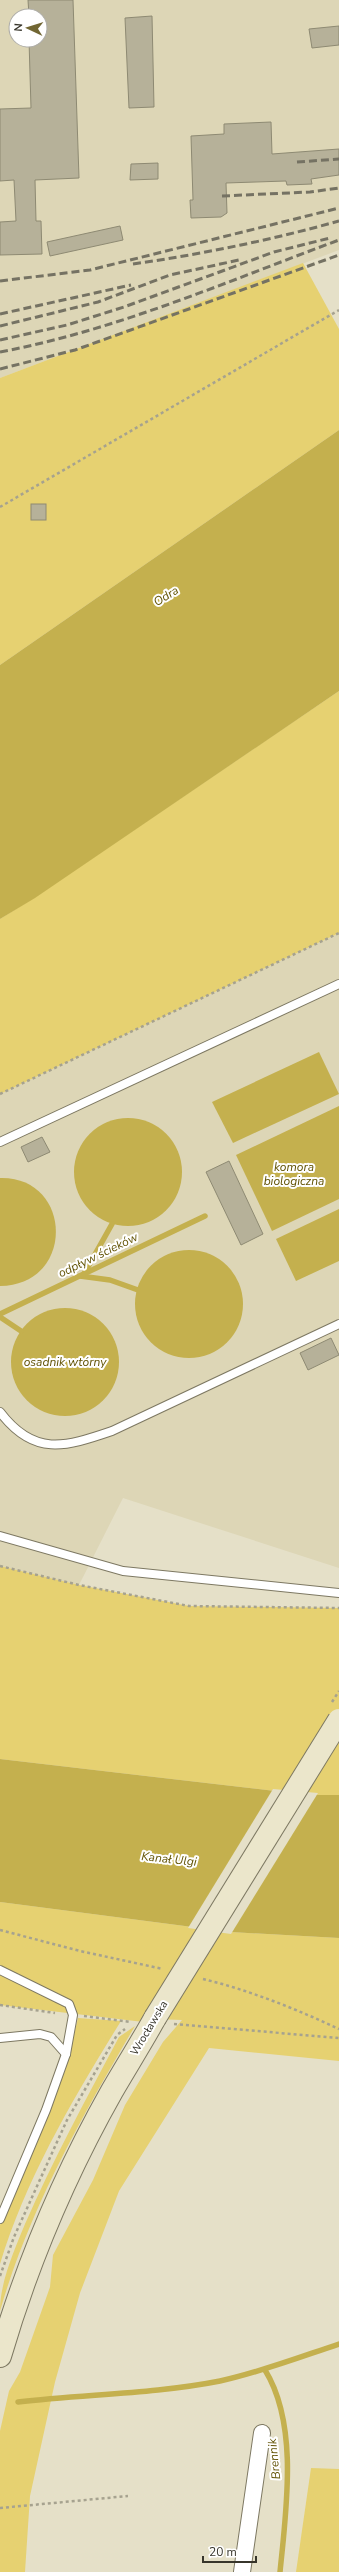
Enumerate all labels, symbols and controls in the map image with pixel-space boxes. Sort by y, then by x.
north arrow [8,8,48,48]
text: N [11,23,26,32]
water label: Odra [150,582,182,610]
water label: komora biologiczna [264,1159,324,1189]
water label: odpływ ścieków [56,1228,141,1281]
water label: osadnik wtórny [24,1354,107,1370]
water label: Kanał Ulgi [140,1848,198,1870]
street label: Wrocławska [127,1998,171,2058]
water label: Brennik [264,2437,284,2480]
scale bar [203,2538,256,2564]
text: 20 m [209,2544,237,2560]

